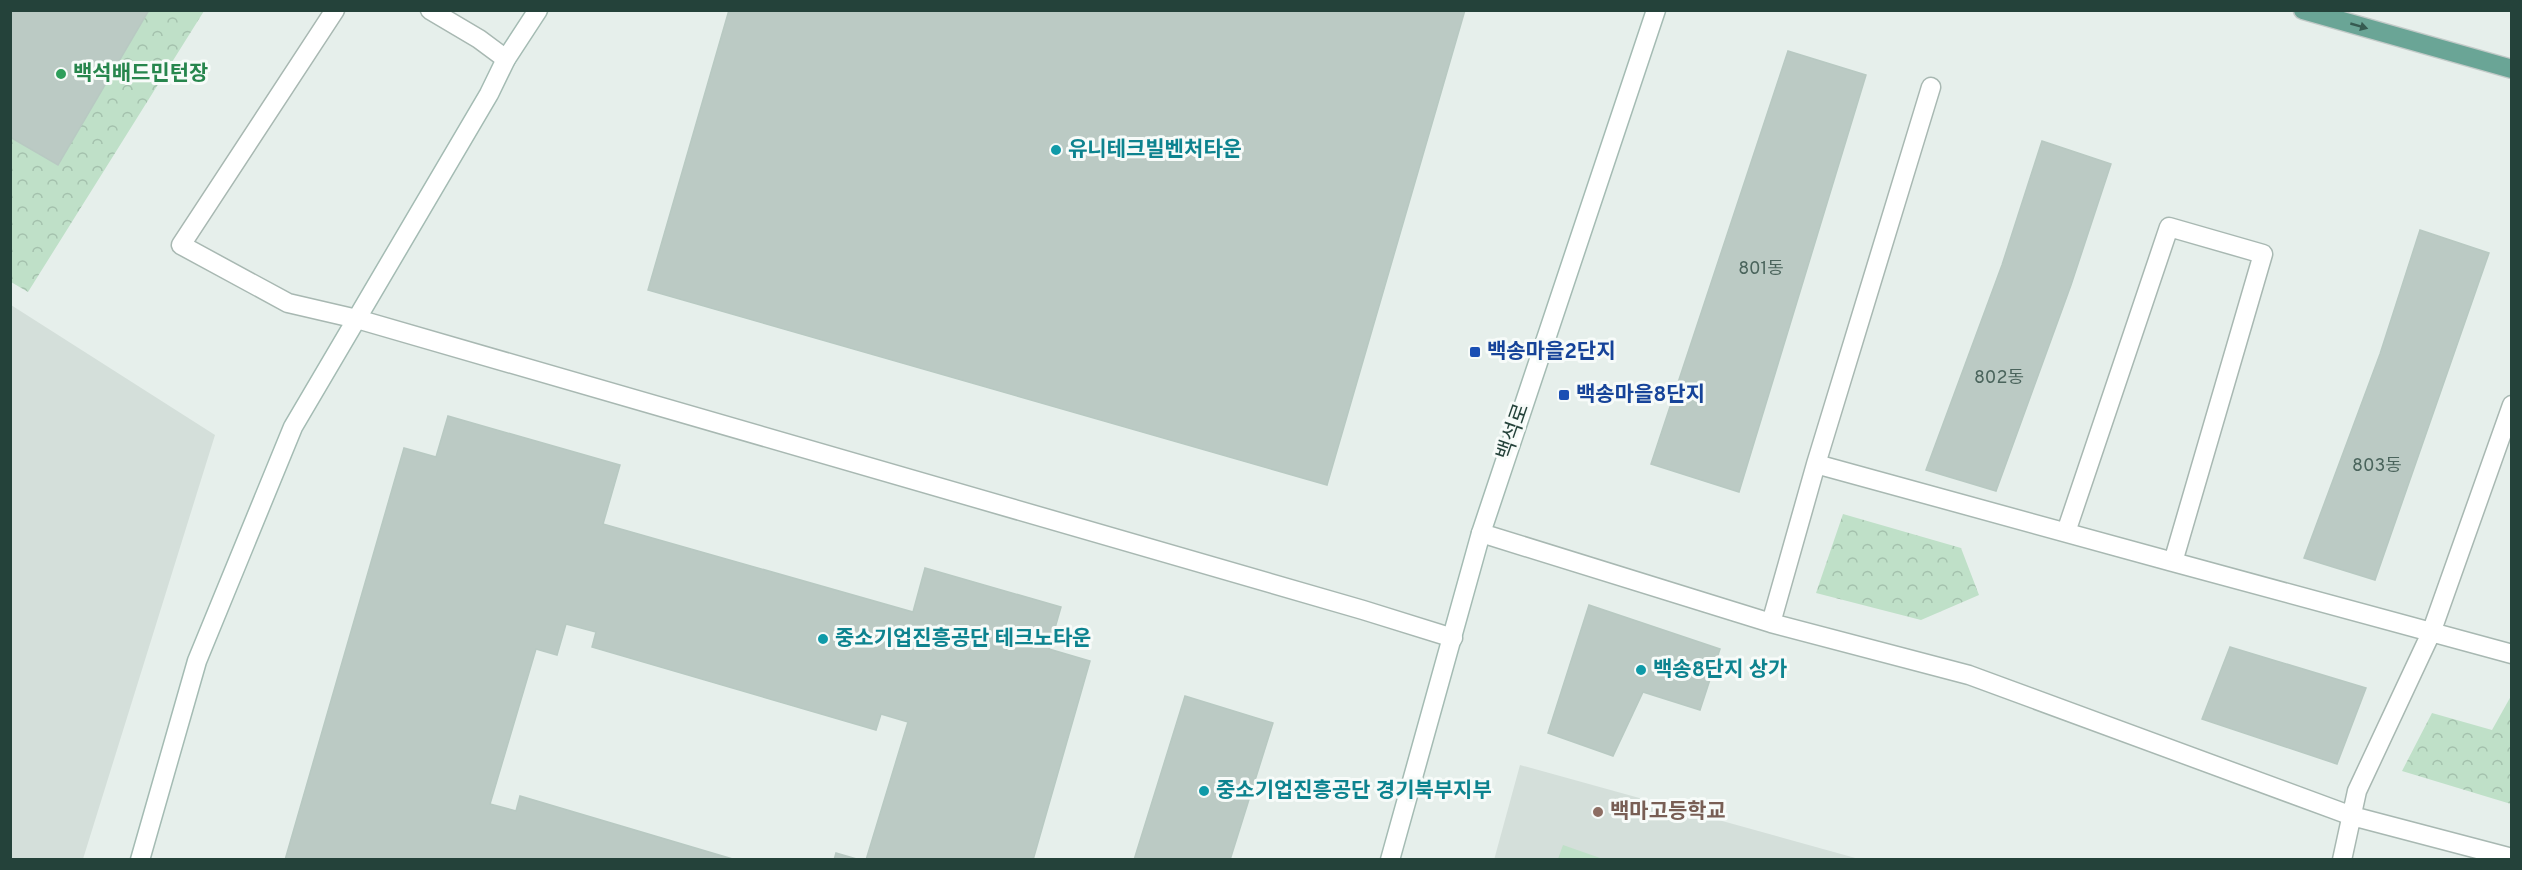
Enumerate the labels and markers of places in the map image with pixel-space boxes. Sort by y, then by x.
place label: 백석배드민턴장 [73,61,208,88]
marker: 백석배드민턴장 [54,67,68,81]
place label: 유니테크빌벤처타운 [1068,137,1242,164]
marker: 유니테크빌벤처타운 [1049,143,1063,157]
place label: 백송마을2단지 [1487,339,1616,366]
marker: 백송마을2단지 [1468,345,1482,359]
place label: 백송마을8단지 [1576,382,1705,409]
marker: 백송마을8단지 [1557,388,1571,402]
place label: 중소기업진흥공단 테크노타운 [835,626,1091,653]
marker: 중소기업진흥공단 테크노타운 [816,632,830,646]
place label: 백송8단지 상가 [1653,657,1787,684]
marker: 백송8단지 상가 [1634,663,1648,677]
place label: 중소기업진흥공단 경기북부지부 [1216,778,1492,805]
marker: 중소기업진흥공단 경기북부지부 [1197,784,1211,798]
place label: 백마고등학교 [1610,799,1726,826]
marker: 백마고등학교 [1591,805,1605,819]

